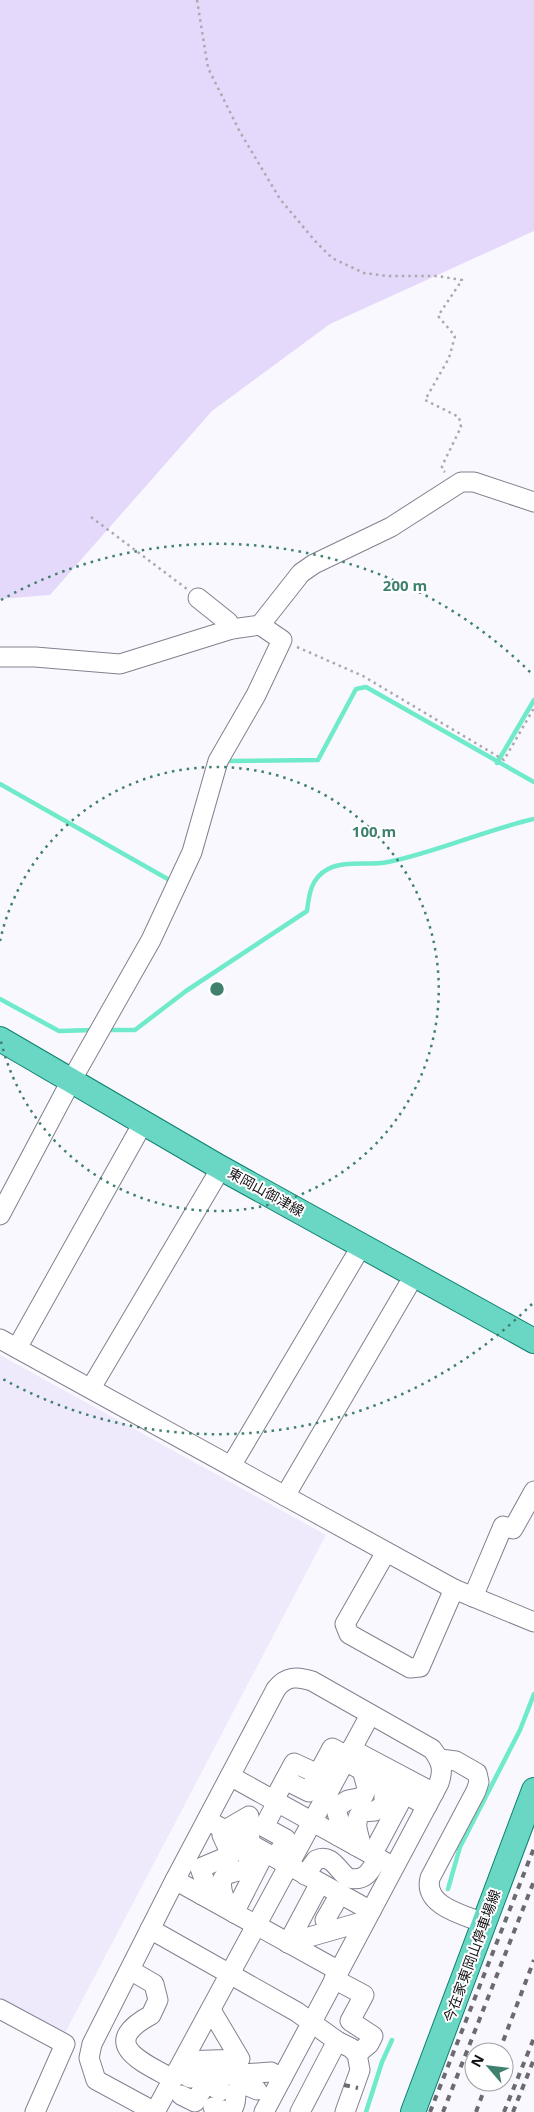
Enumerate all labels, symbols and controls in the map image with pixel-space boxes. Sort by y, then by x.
text: 200 m [383,575,427,595]
text: 100 m [352,821,396,841]
centre of rings [208,980,226,998]
street label: 東岡山御津線 [225,1163,308,1220]
street label: 今在家東岡山停車場線 [439,1887,504,2025]
north arrow [464,2042,514,2092]
text: N [466,2051,488,2070]

